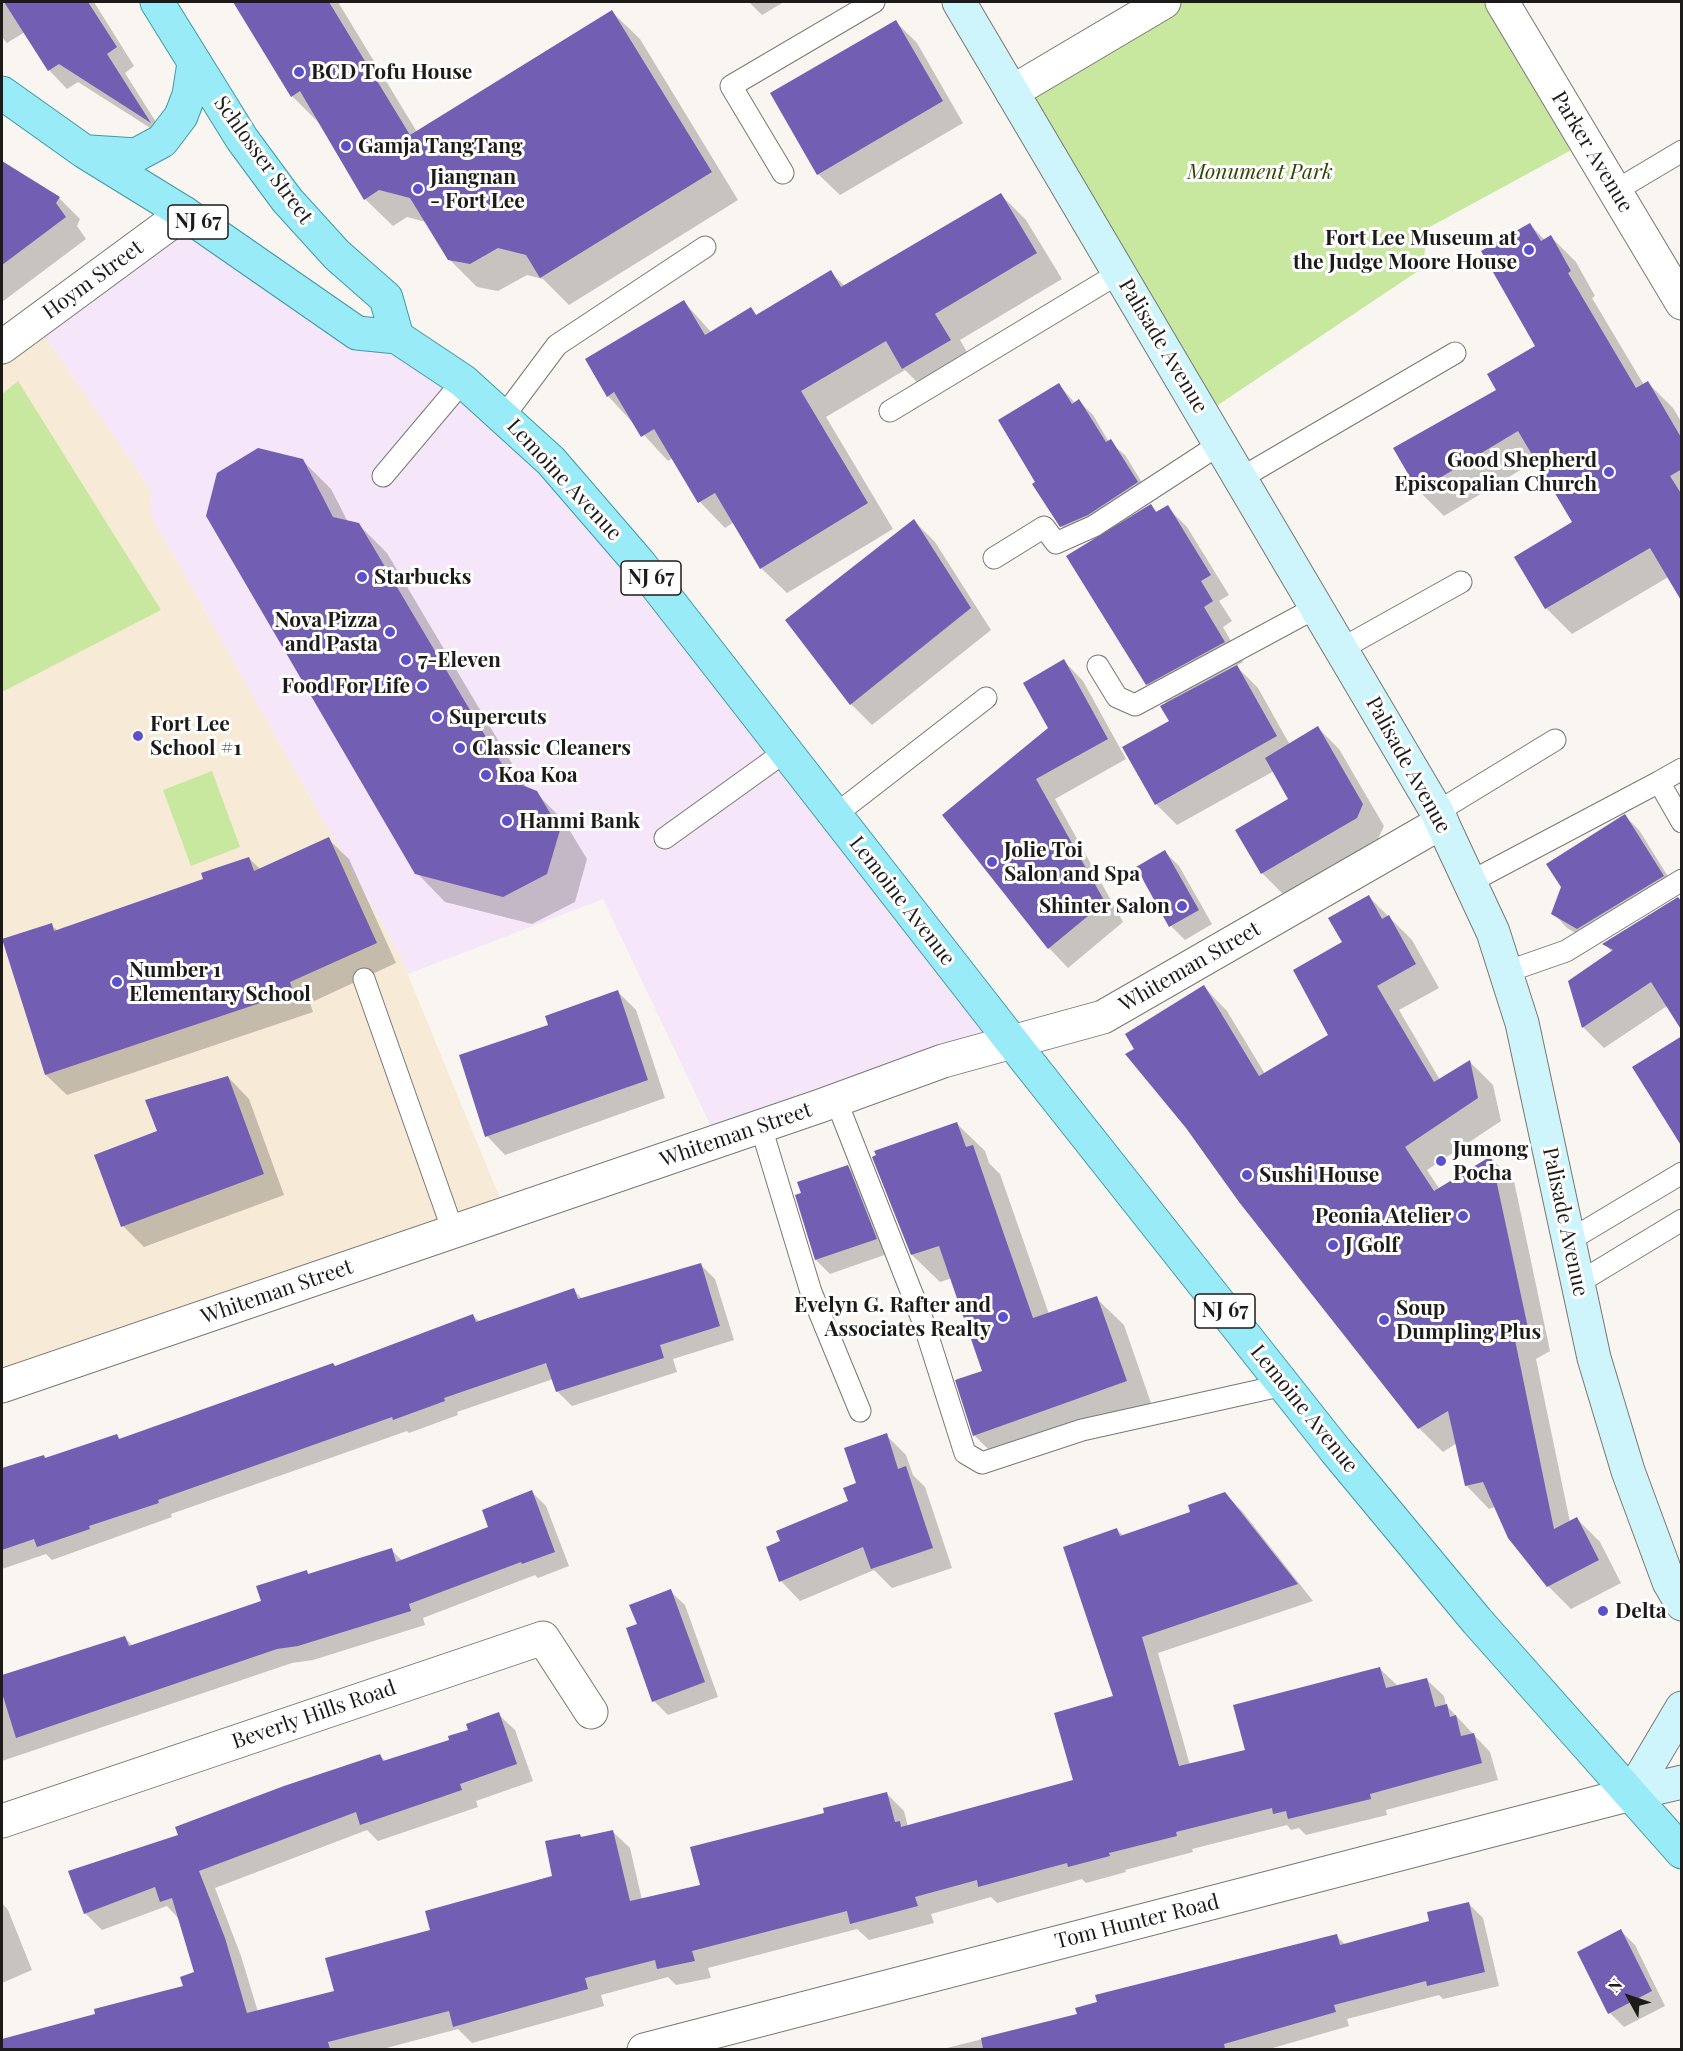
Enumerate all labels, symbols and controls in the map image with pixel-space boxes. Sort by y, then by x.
place label: BCD Tofu House [311,59,472,85]
marker: BCD Tofu House [292,65,306,79]
street label: Parker Avenue [1546,87,1638,217]
street label: Schlosser Street [208,91,318,229]
place label: Gamja TangTang [358,133,523,159]
marker: Gamja TangTang [339,139,353,153]
park label: Monument Park [1187,159,1333,185]
place label: Jiangnan - Fort Lee [430,164,525,214]
marker: Jiangnan - Fort Lee [411,182,425,196]
road number: NJ 67 [168,205,228,239]
place label: Fort Lee Museum at the Judge Moore House [1293,225,1517,275]
street label: Hoym Street [38,235,148,325]
marker: Fort Lee Museum at the Judge Moore House [1522,243,1536,257]
street label: Palisade Avenue [1113,274,1213,418]
street label: Lemoine Avenue [501,414,627,546]
place label: Good Shepherd Episcopalian Church [1394,447,1597,497]
marker: Good Shepherd Episcopalian Church [1602,465,1616,479]
road number: NJ 67 [621,561,681,595]
place label: Starbucks [374,564,471,590]
marker: Starbucks [355,570,369,584]
place label: Nova Pizza and Pasta [275,607,378,657]
marker: Nova Pizza and Pasta [383,625,397,639]
place label: 7-Eleven [418,647,501,673]
marker: 7-Eleven [399,653,413,667]
place label: Food For Life [281,673,410,699]
marker: Food For Life [415,679,429,693]
street label: Palisade Avenue [1360,692,1456,838]
place label: Supercuts [449,704,547,730]
marker: Supercuts [430,710,444,724]
place label: Fort Lee School #1 [150,711,241,761]
marker: Fort Lee School #1 [131,729,145,743]
place label: Classic Cleaners [472,735,631,761]
marker: Classic Cleaners [453,741,467,755]
place label: Koa Koa [498,762,578,788]
marker: Koa Koa [479,768,493,782]
place label: Hanmi Bank [519,808,640,834]
marker: Hanmi Bank [500,814,514,828]
street label: Lemoine Avenue [844,831,960,971]
place label: Jolie Toi Salon and Spa [1004,837,1140,887]
marker: Jolie Toi Salon and Spa [985,855,999,869]
place label: Shinter Salon [1039,893,1170,919]
marker: Shinter Salon [1175,899,1189,913]
street label: Whiteman Street [1115,916,1265,1018]
place label: Number 1 Elementary School [129,957,311,1007]
marker: Number 1 Elementary School [110,975,124,989]
street label: Whiteman Street [657,1097,815,1173]
place label: Jumong Pocha [1453,1136,1528,1186]
street label: Palisade Avenue [1537,1145,1593,1299]
marker: Jumong Pocha [1434,1154,1448,1168]
place label: Sushi House [1259,1162,1379,1188]
marker: Sushi House [1240,1168,1254,1182]
place label: Peonia Atelier [1315,1203,1451,1229]
marker: Peonia Atelier [1456,1209,1470,1223]
place label: J Golf [1345,1232,1399,1258]
marker: J Golf [1326,1238,1340,1252]
street label: Whiteman Street [198,1254,356,1330]
place label: Evelyn G. Rafter and Associates Realty [794,1292,991,1342]
road number: NJ 67 [1195,1294,1255,1328]
place label: Soup Dumpling Plus [1396,1295,1541,1345]
marker: Evelyn G. Rafter and Associates Realty [996,1310,1010,1324]
marker: Soup Dumpling Plus [1377,1313,1391,1327]
street label: Lemoine Avenue [1245,1340,1363,1478]
place label: Delta [1615,1598,1667,1624]
marker: Delta [1596,1604,1610,1618]
street label: Beverly Hills Road [229,1675,399,1755]
street label: Tom Hunter Road [1052,1889,1222,1955]
north arrow [1599,1967,1659,2027]
text: N [1603,1974,1627,1996]

